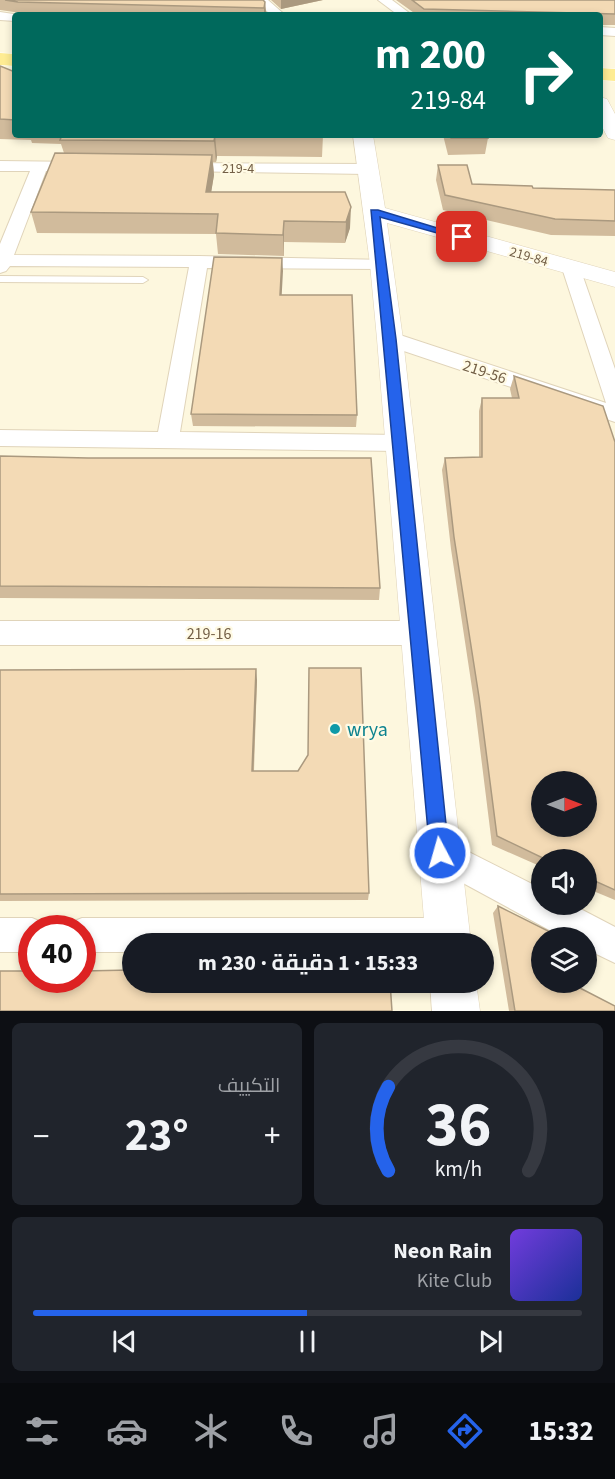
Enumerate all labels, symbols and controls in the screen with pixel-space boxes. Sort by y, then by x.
text: 200 m [375,25,486,85]
icon: right [507,36,585,114]
text: 219-84 [411,81,486,120]
street label: 219-4 [222,159,254,179]
pin [436,211,487,262]
icon: arrive [445,220,478,253]
street label: 219-84 [507,242,550,272]
street label: 219-56 [460,355,509,389]
street label: 219-16 [187,623,231,645]
place label: wrya [347,716,388,744]
marker: wrya [328,722,342,736]
north arrow [531,771,597,837]
map controls [531,771,597,993]
position arrow [408,821,472,885]
button: sound [531,849,597,915]
speed limit sign: 40 [18,915,96,993]
button: layers [531,927,597,993]
text: 15:33 · 1 دقيقة · 230 m [198,947,418,979]
text: التكييف [218,1072,281,1100]
text: 36 [425,1081,491,1170]
text: 23° [125,1104,189,1168]
text: − [33,1113,49,1160]
text: + [264,1113,280,1160]
text: km/h [434,1154,482,1185]
text: Neon Rain [393,1235,492,1267]
text: Kite Club [417,1267,492,1295]
icon: previous [108,1325,141,1358]
icon: pause [291,1325,324,1358]
icon: next [474,1325,507,1358]
icon: filters [21,1410,63,1452]
icon: car [106,1410,148,1452]
icon: climate [190,1410,232,1452]
icon: phone [275,1410,317,1452]
icon: music [360,1410,402,1452]
icon: directions [444,1410,486,1452]
text: 15:32 [529,1412,594,1451]

